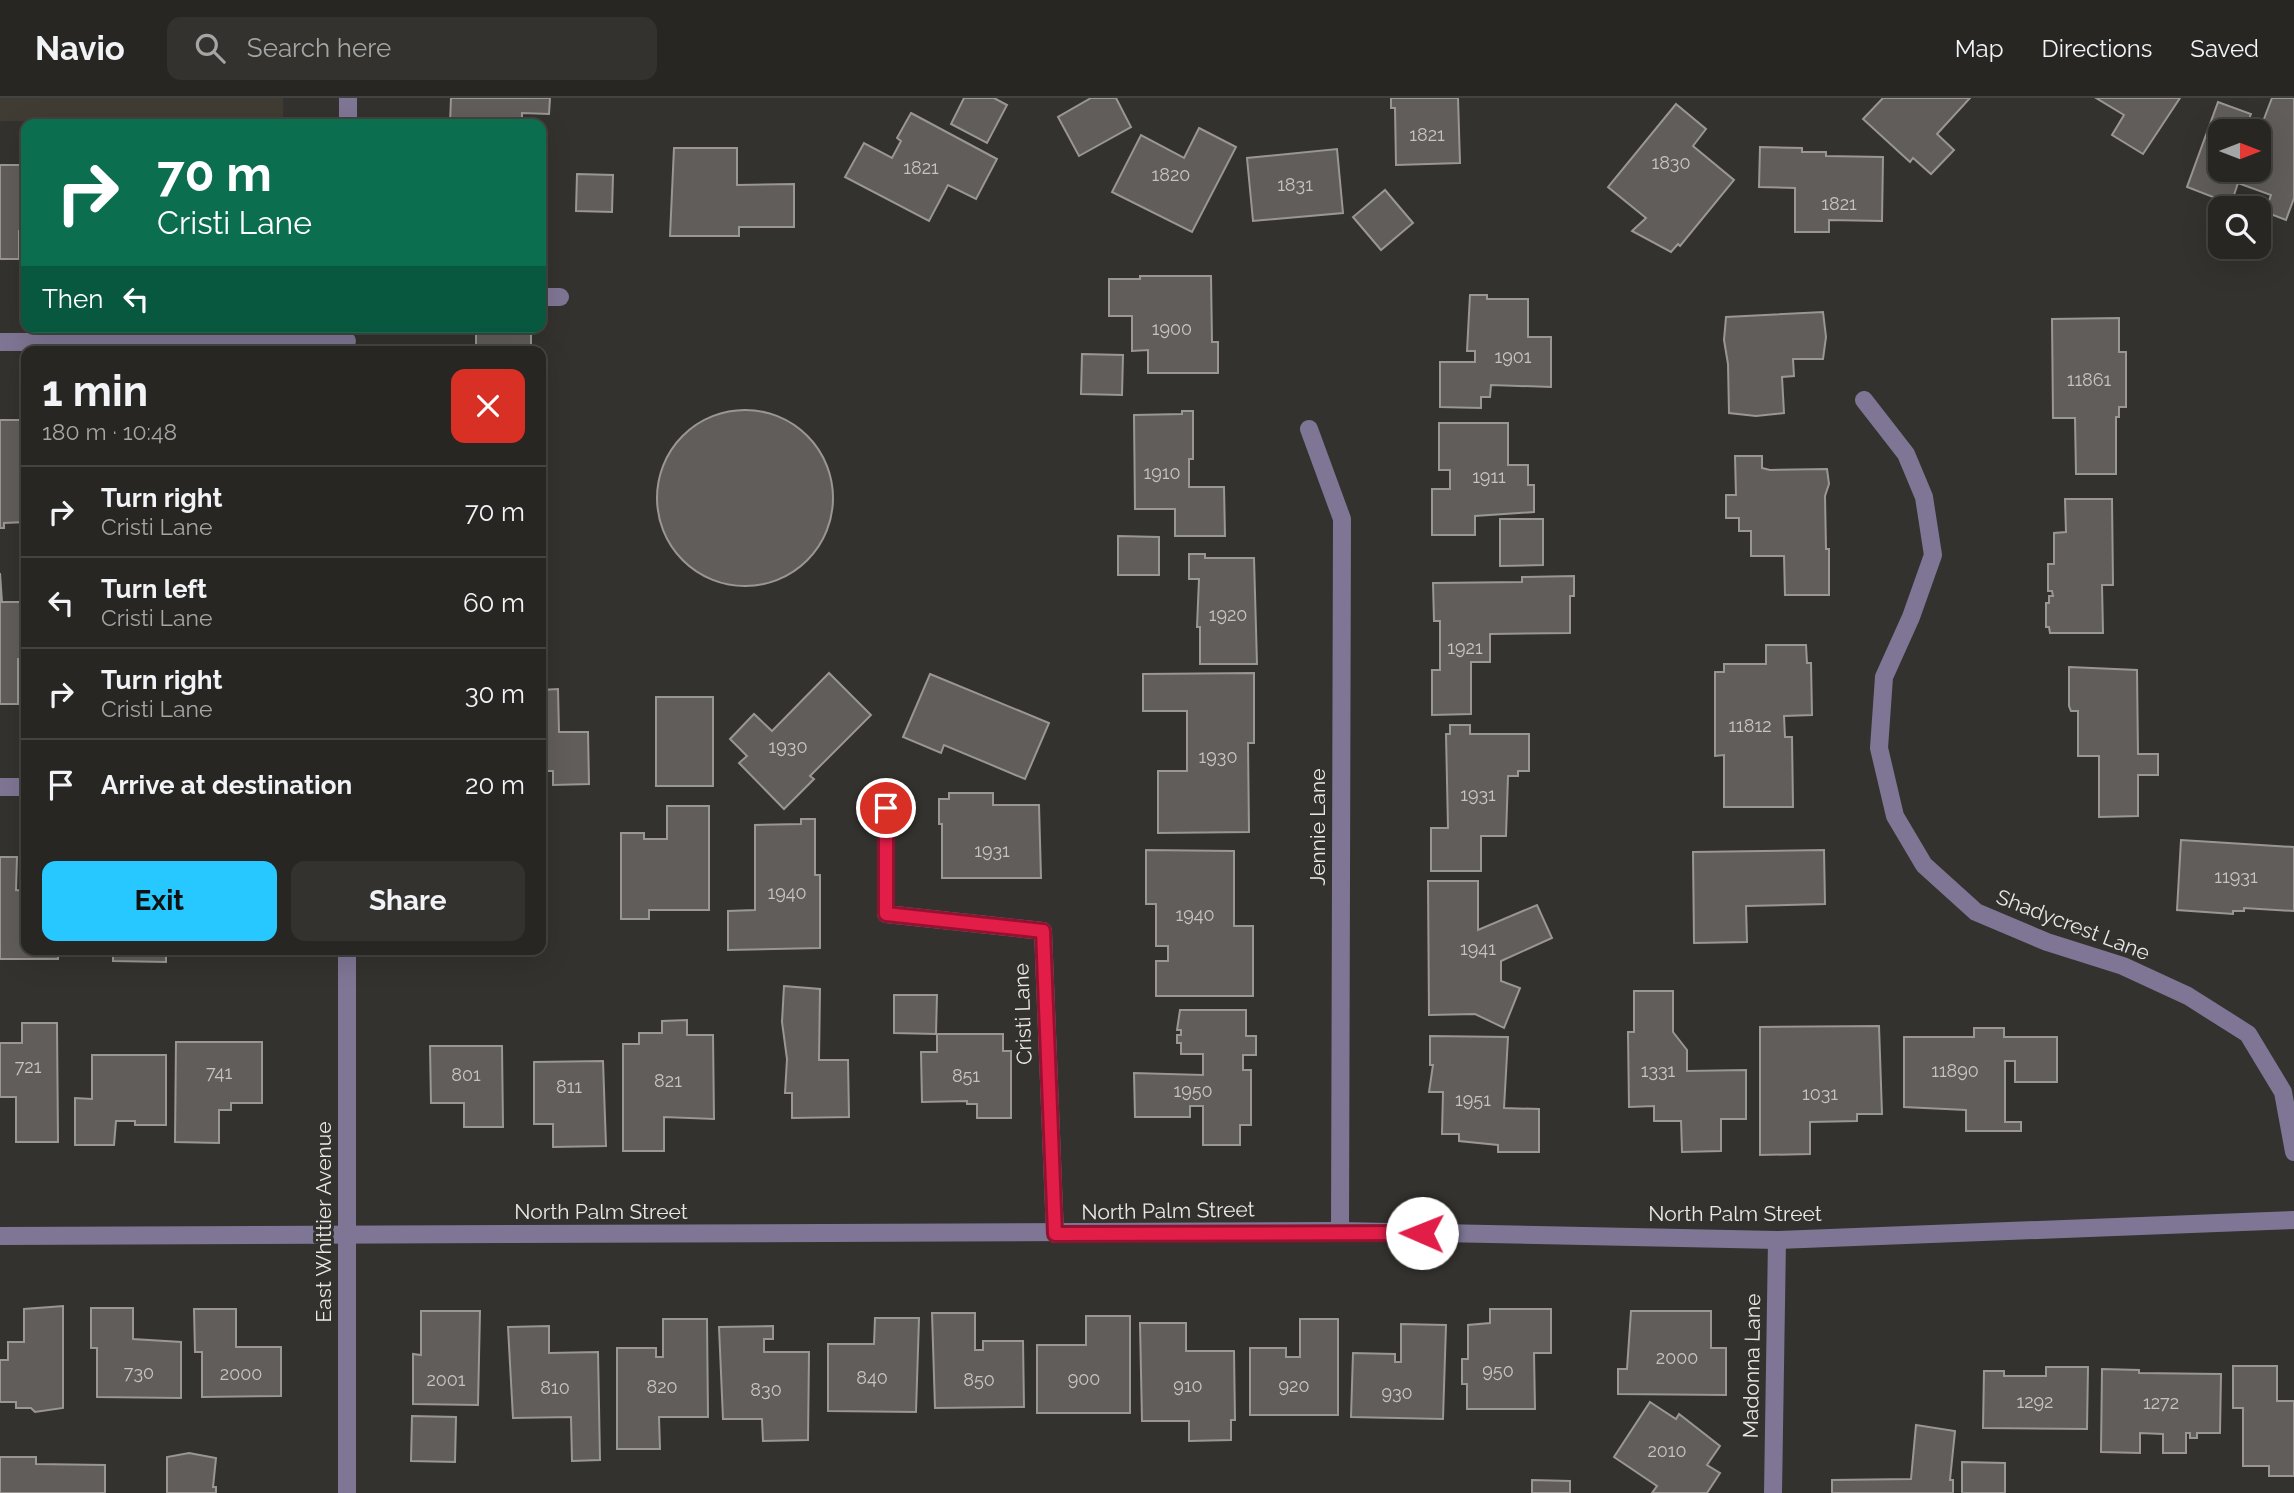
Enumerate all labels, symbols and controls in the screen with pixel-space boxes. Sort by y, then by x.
search box [167,17,657,80]
text: Navio [35,29,125,68]
icon: search [191,29,229,67]
text: Search here [247,33,391,63]
text: Map [1955,34,2004,63]
text: Directions [2042,34,2152,63]
text: Saved [2190,34,2259,63]
north arrow [2208,119,2272,182]
map controls [2208,119,2271,259]
house number: 1821 [1409,124,1445,145]
text: 70 m [157,145,272,202]
icon: right [42,147,133,238]
house number: 1830 [1651,152,1691,173]
house number: 1821 [903,157,939,178]
house number: 1820 [1152,164,1190,185]
house number: 1831 [1277,174,1313,195]
house number: 1821 [1821,193,1857,214]
button: search [2208,196,2271,259]
text: Cristi Lane [157,204,312,241]
icon: left [117,280,155,318]
text: Then [42,284,103,314]
house number: 1900 [1152,318,1192,339]
house number: 1901 [1495,346,1532,367]
text: 1 min [42,367,148,416]
button: close [451,369,525,443]
house number: 11861 [2067,369,2112,390]
text: 180 m · 10:48 [42,418,177,445]
house number: 1910 [1144,462,1180,483]
house number: 1911 [1472,466,1506,487]
text: Turn right [101,483,222,513]
icon: right [42,493,80,531]
text: 70 m [465,497,525,527]
text: Cristi Lane [101,513,212,540]
text: Turn left [101,574,207,604]
icon: left [42,584,80,622]
text: 60 m [463,588,525,618]
text: Cristi Lane [101,604,212,631]
house number: 1920 [1209,604,1247,625]
house number: 1921 [1447,637,1483,658]
text: Turn right [101,665,222,695]
icon: right [42,675,80,713]
text: 30 m [465,679,525,709]
text: Cristi Lane [101,695,212,722]
house number: 11812 [1728,715,1772,736]
house number: 1930 [769,736,807,757]
house number: 1930 [1199,746,1237,767]
icon: arrive [42,766,80,804]
street label: Jennie Lane [1305,768,1330,886]
text: Arrive at destination [101,770,352,800]
text: 20 m [465,770,525,800]
pin [856,778,916,838]
house number: 1931 [1460,784,1496,805]
icon: arrive [867,789,905,827]
house number: 1931 [974,840,1010,861]
button: Exit [42,861,277,941]
button: Share [291,861,525,941]
house number: 11931 [2214,866,2258,887]
house number: 1940 [767,882,807,903]
street label: Shadycrest Lane [1993,884,2153,965]
house number: 1940 [1175,904,1215,925]
house number: 1941 [1460,938,1496,959]
street label: Cristi Lane [1008,963,1037,1065]
house number: 721 [15,1056,42,1077]
house number: 1331 [1641,1060,1676,1081]
house number: 11890 [1931,1060,1979,1081]
house number: 741 [206,1062,232,1083]
house number: 801 [451,1064,481,1085]
house number: 851 [952,1065,980,1086]
house number: 821 [654,1070,682,1091]
house number: 811 [556,1076,582,1097]
house number: 1950 [1173,1080,1213,1101]
house number: 1031 [1802,1083,1838,1104]
house number: 1951 [1455,1089,1491,1110]
street label: East Whittier Avenue [311,1121,336,1323]
street label: North Palm Street [1081,1196,1255,1225]
position arrow [1385,1196,1459,1270]
street label: North Palm Street [514,1199,688,1224]
street label: North Palm Street [1648,1201,1822,1226]
street label: Madonna Lane [1738,1293,1765,1439]
house number: 2000 [1656,1347,1698,1368]
house number: 950 [1482,1360,1514,1381]
house number: 730 [124,1362,154,1383]
house number: 2000 [220,1363,262,1384]
house number: 840 [856,1367,888,1388]
house number: 900 [1068,1368,1100,1389]
house number: 2001 [426,1369,466,1390]
house number: 850 [963,1369,995,1390]
house number: 910 [1173,1375,1203,1396]
house number: 920 [1279,1375,1309,1396]
house number: 820 [646,1376,678,1397]
house number: 810 [540,1377,570,1398]
house number: 830 [750,1379,782,1400]
house number: 930 [1381,1382,1413,1403]
house number: 1292 [2016,1391,2054,1412]
house number: 1272 [2143,1392,2179,1413]
house number: 2010 [1647,1440,1687,1461]

